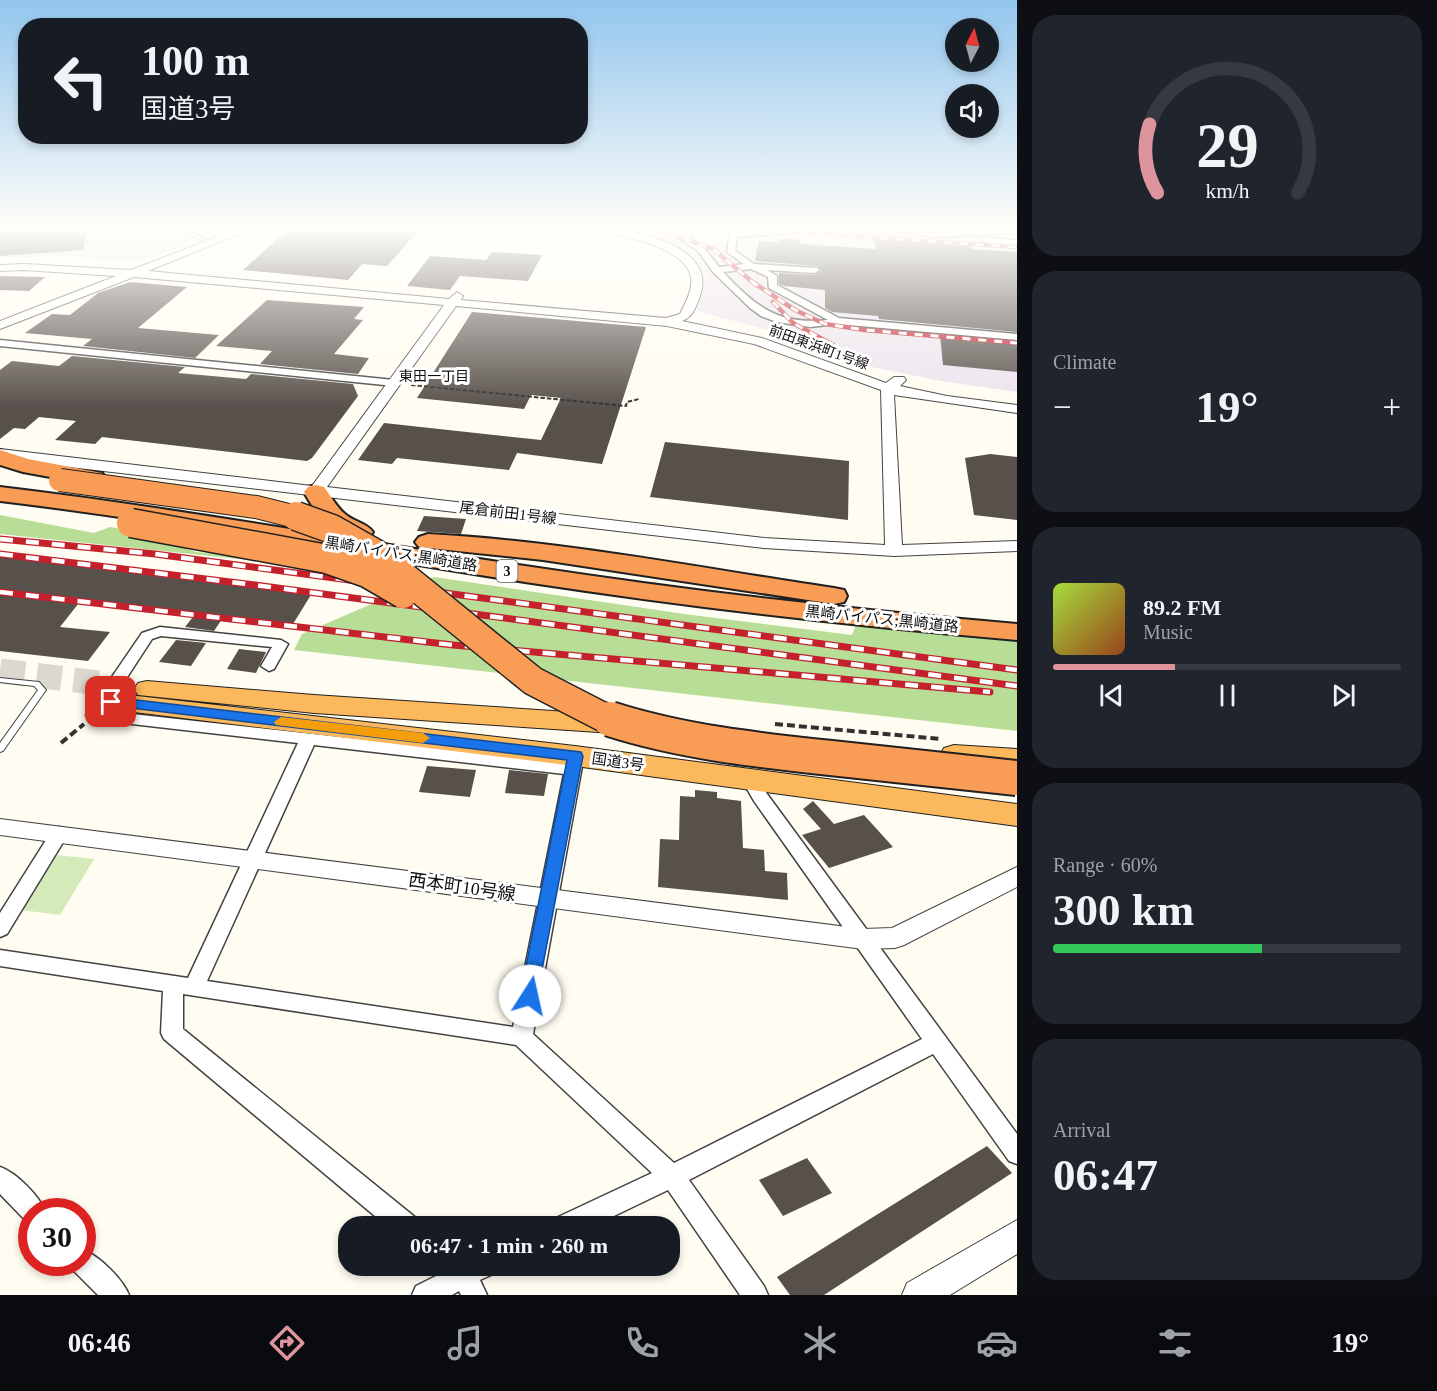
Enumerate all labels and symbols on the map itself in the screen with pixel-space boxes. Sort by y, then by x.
north arrow [945,18,999,72]
street label: 前田東浜町1号線 [767,322,871,372]
district label: 東田一丁目 [399,369,469,384]
street label: 尾倉前田1号線 [459,499,557,527]
street label: 黒崎バイパス;黒崎道路 [324,534,478,574]
road number: 3 [496,560,518,582]
street label: 黒崎バイパス;黒崎道路 [805,603,959,635]
pin [85,676,136,727]
street label: 国道3号 [591,750,645,774]
street label: 西本町10号線 [407,870,517,904]
position arrow [498,964,562,1028]
speed limit sign: 30 [18,1198,96,1276]

